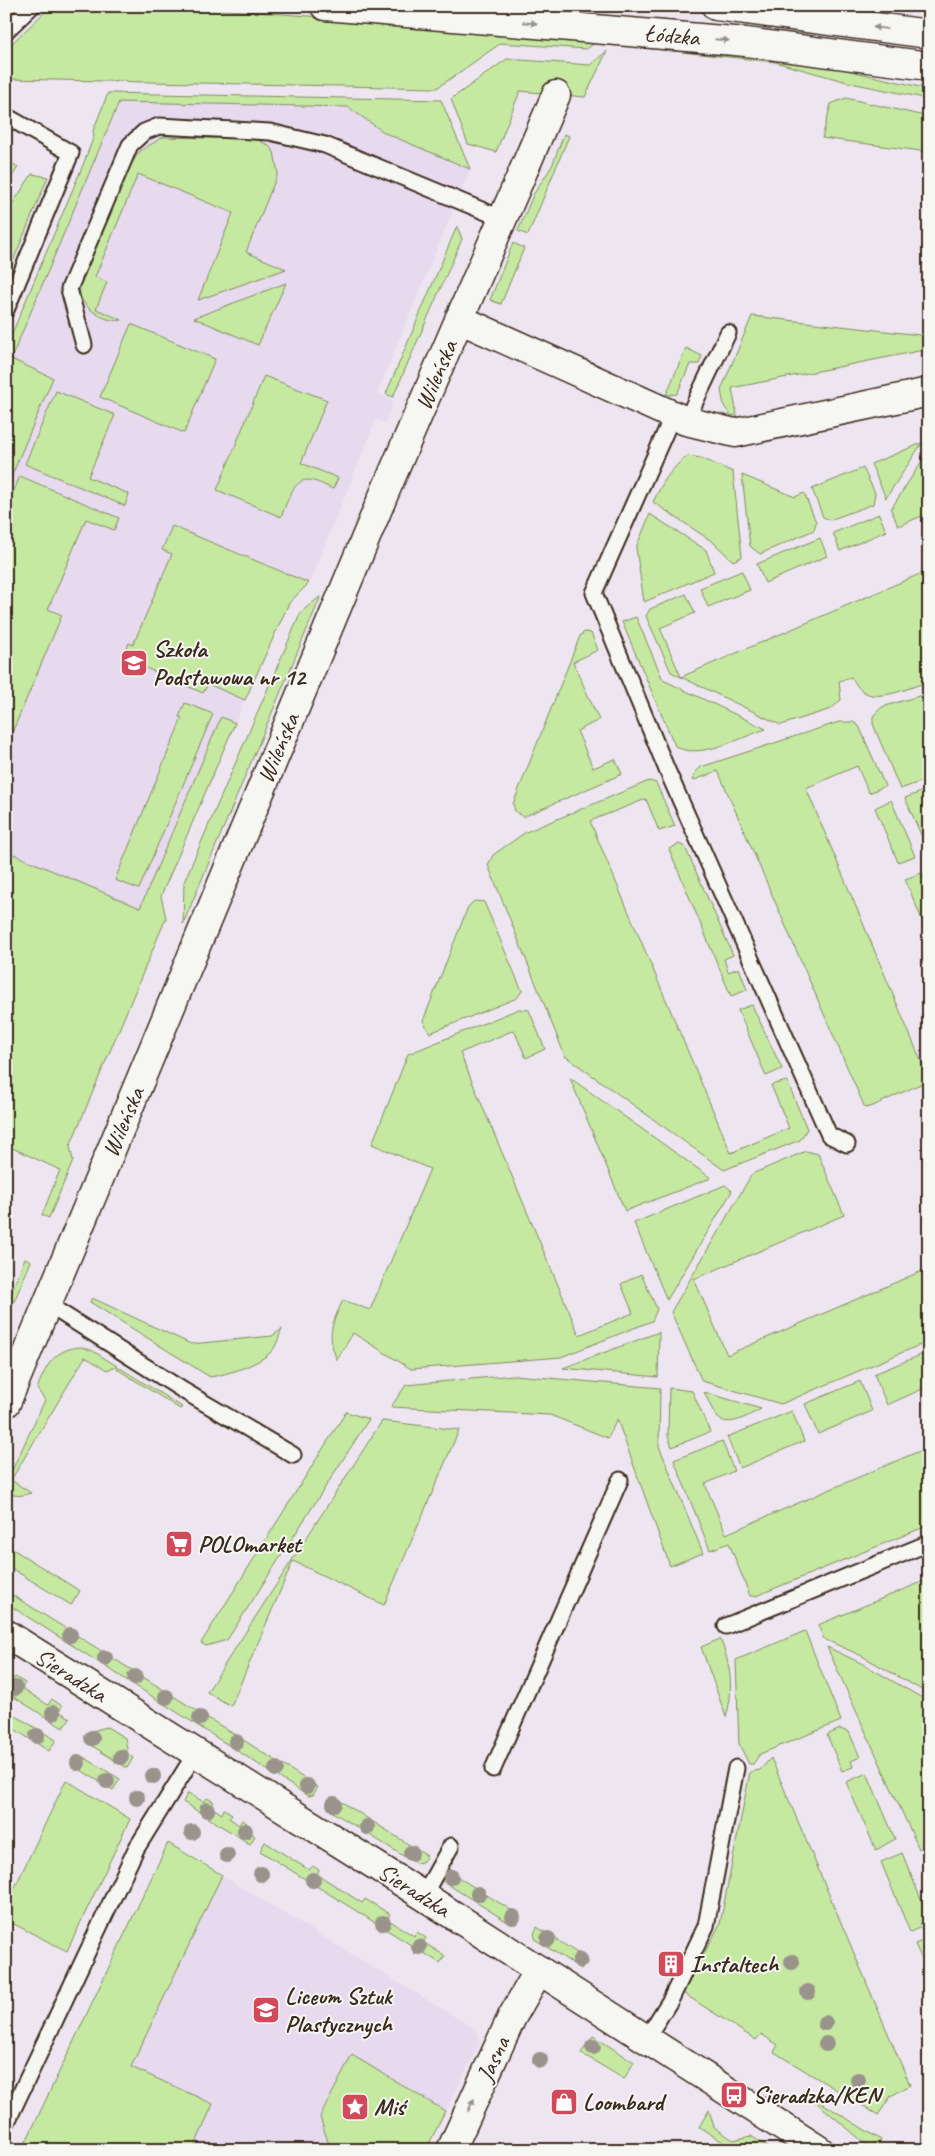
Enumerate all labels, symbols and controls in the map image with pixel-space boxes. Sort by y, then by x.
street label: Łódzka [643,18,702,52]
one-way arrow [523,19,539,27]
one-way arrow [872,24,888,32]
one-way arrow [714,36,730,44]
street label: Wileńska [408,334,465,414]
place label: Szkoła Podstawowa nr 12 [153,634,307,692]
school or university icon: Szkoła Podstawowa nr 12 [119,648,149,678]
street label: Wileńska [250,707,307,787]
street label: Wileńska [95,1081,152,1161]
supermarket icon: POLOmarket [164,1529,194,1559]
place label: POLOmarket [198,1529,304,1559]
street label: Sieradzka [29,1641,114,1709]
street label: Sieradzka [372,1856,457,1924]
building icon: Instaltech [656,1949,686,1979]
place label: Instaltech [690,1949,780,1979]
place label: Liceum Sztuk Plastycznych [285,1981,394,2039]
school or university icon: Liceum Sztuk Plastycznych [251,1995,281,2025]
street label: Jasna [469,2030,517,2087]
bus stop icon: Sieradzka/KEN [719,2080,749,2110]
place label: Sieradzka/KEN [753,2080,885,2110]
shop icon: Loombard [549,2087,579,2117]
place label: Loombard [583,2087,668,2117]
place icon: Miś [340,2092,370,2122]
place label: Miś [374,2092,408,2122]
one-way arrow [468,2098,476,2112]

